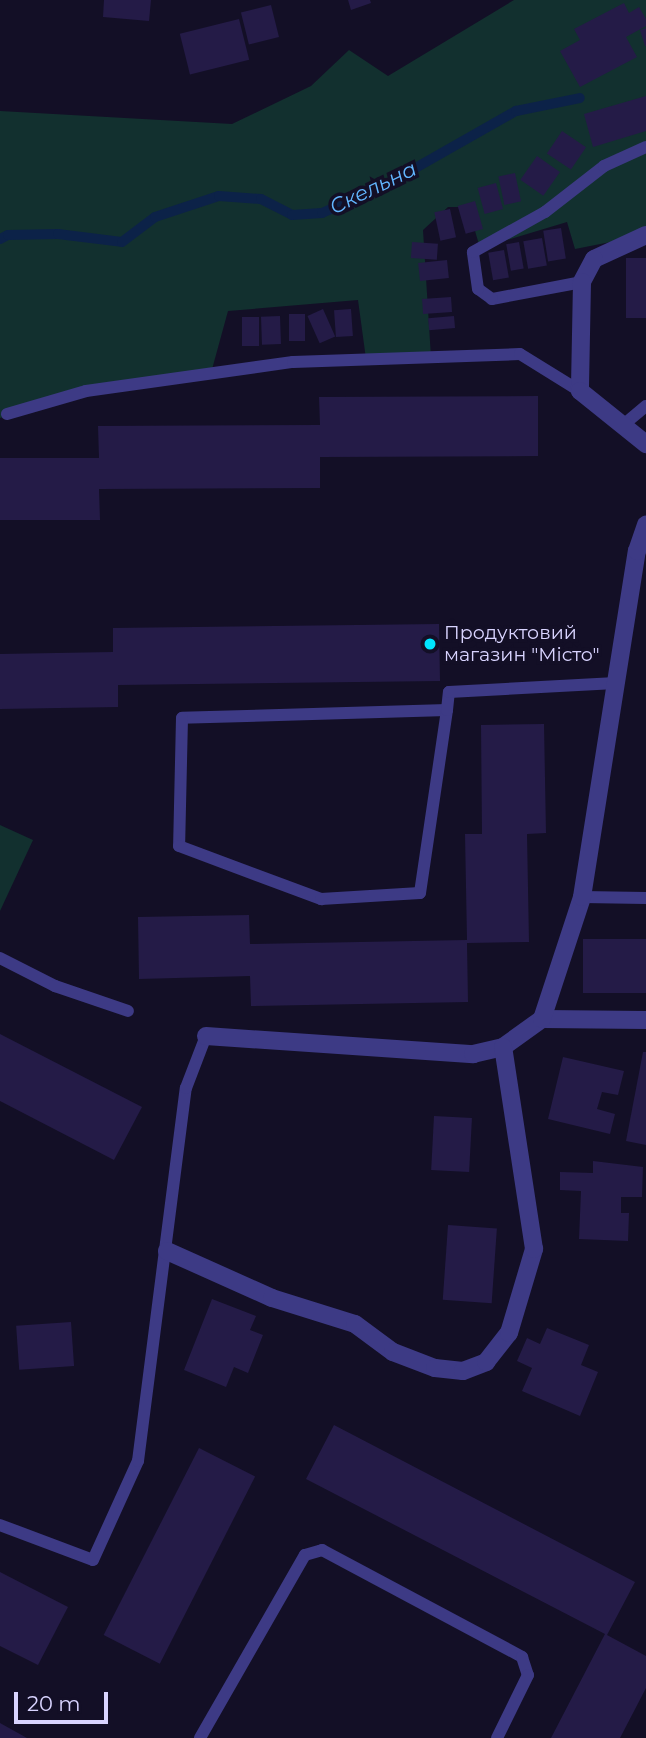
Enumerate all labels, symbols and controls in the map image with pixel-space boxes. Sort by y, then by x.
water label: Скельна [325,156,421,220]
place label: Продуктовий магазин "Місто" [444,622,600,666]
marker: Продуктовий магазин "Місто" [422,636,438,652]
scale bar [18,1678,112,1722]
text: 20 m [27,1691,81,1716]

